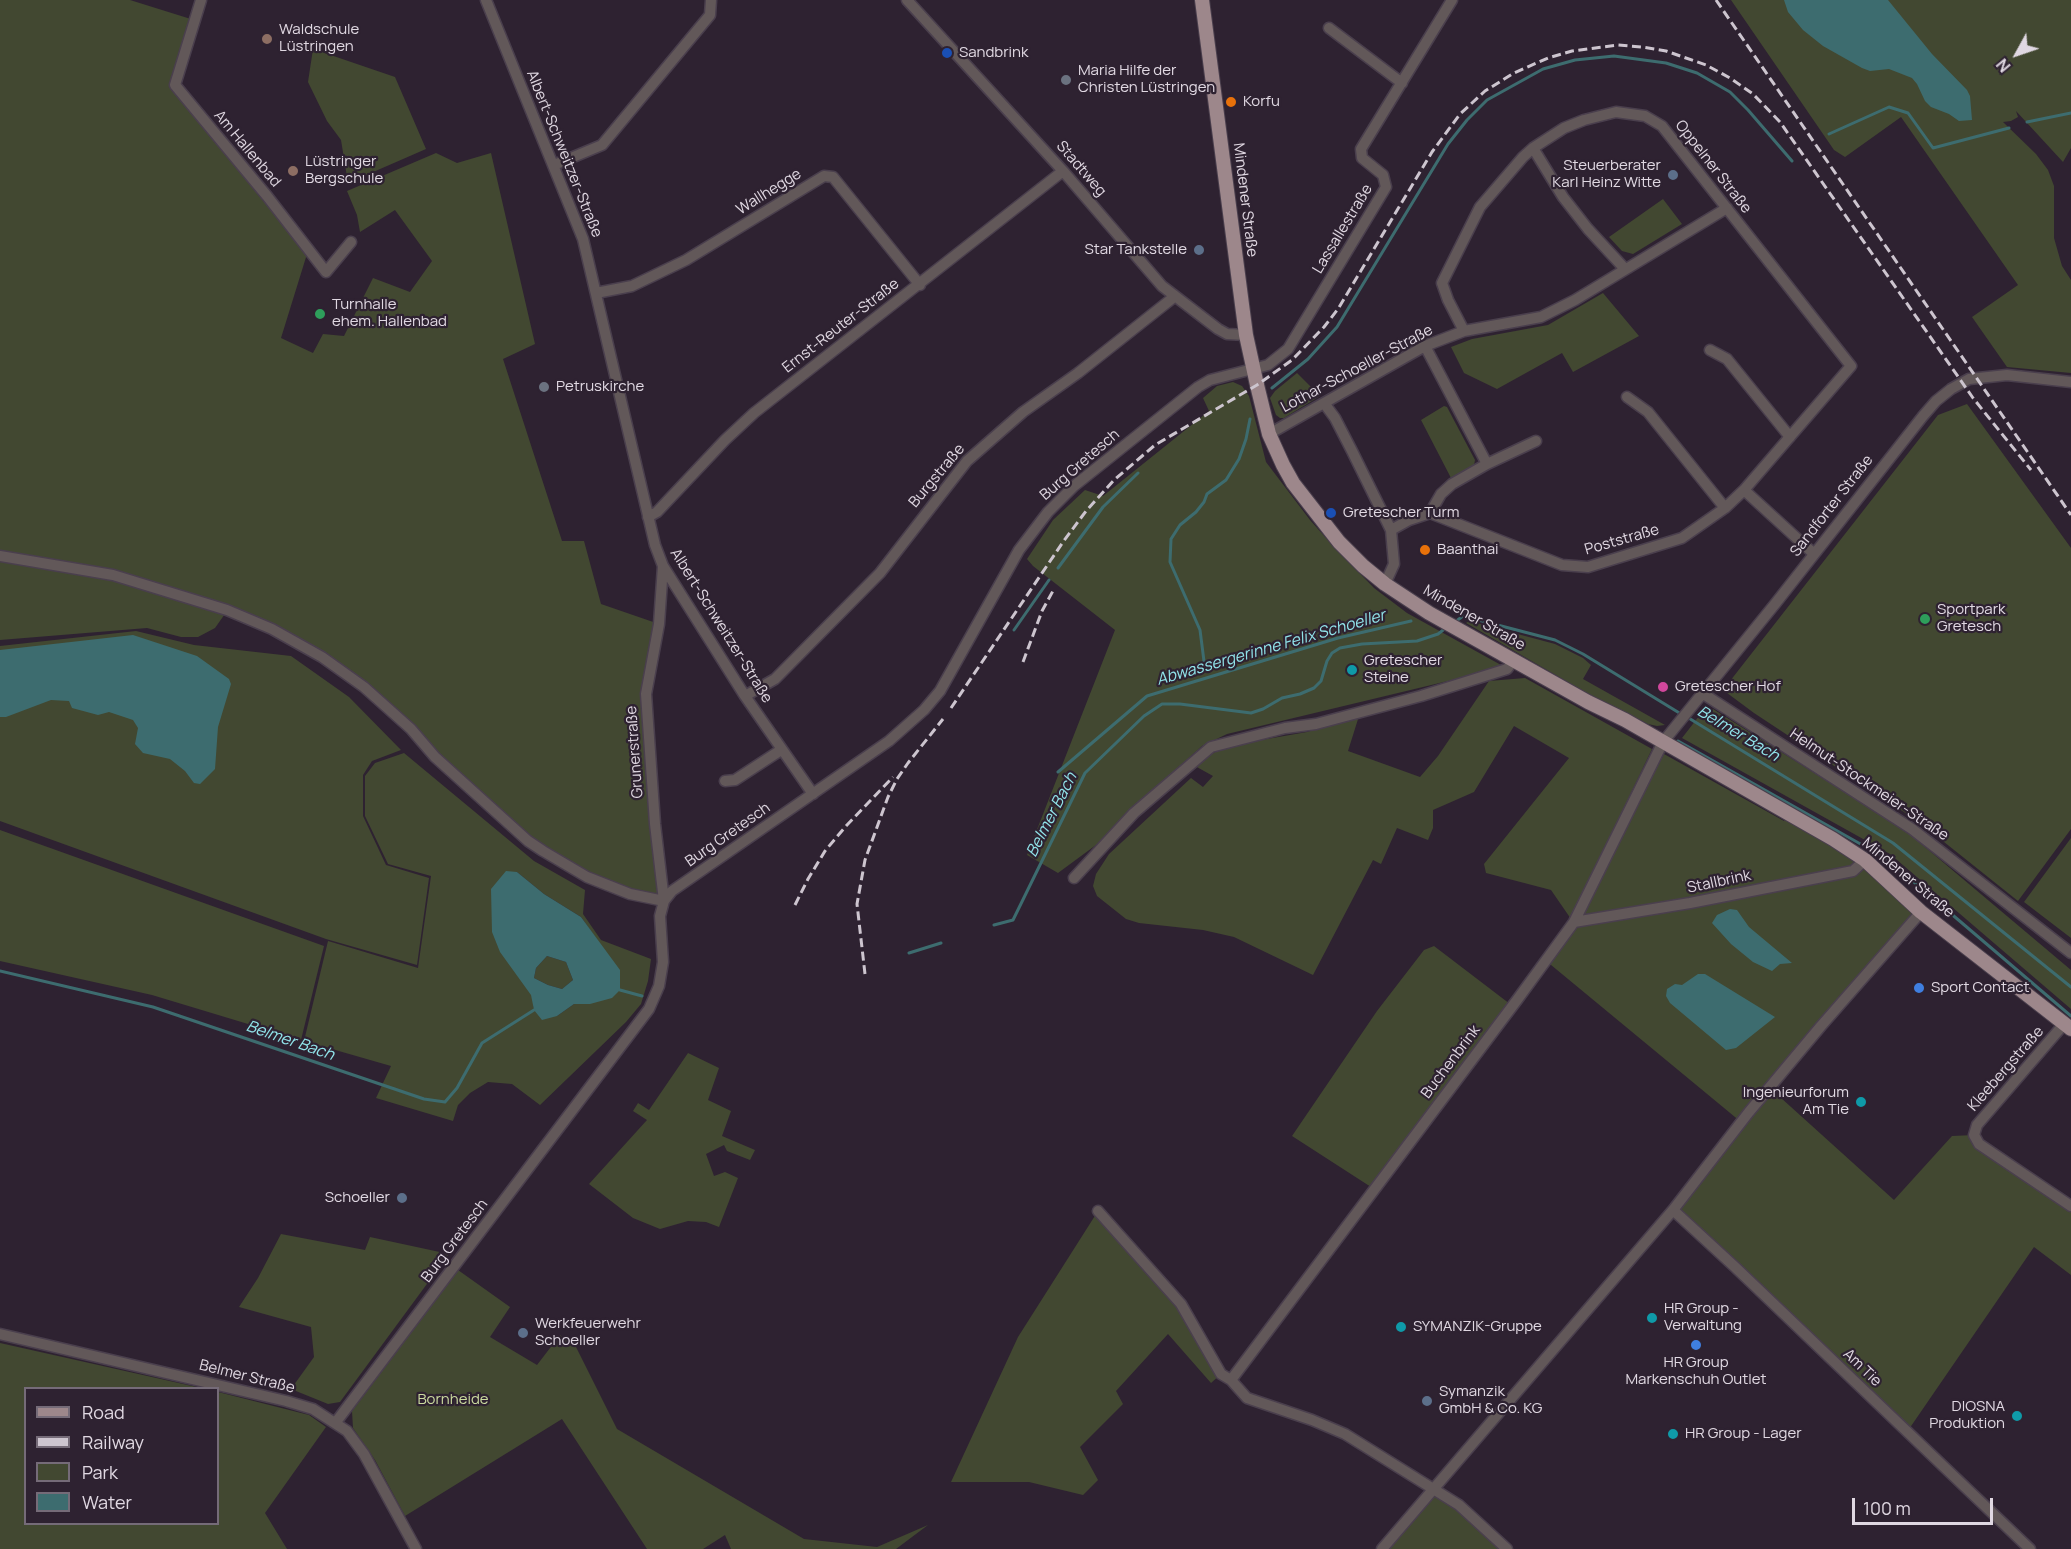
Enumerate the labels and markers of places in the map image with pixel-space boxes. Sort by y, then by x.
place label: Waldschule Lüstringen [279,21,359,56]
marker: Waldschule Lüstringen [260,32,274,46]
place label: Sandbrink [959,44,1028,62]
marker: Sandbrink [940,46,954,60]
place label: Maria Hilfe der Christen Lüstringen [1078,62,1215,97]
marker: Maria Hilfe der Christen Lüstringen [1059,73,1073,87]
place label: Korfu [1243,93,1280,111]
marker: Korfu [1224,95,1238,109]
place label: Lüstringer Bergschule [305,153,383,188]
place label: Steuerberater Karl Heinz Witte [1552,157,1661,192]
marker: Lüstringer Bergschule [286,164,300,178]
marker: Steuerberater Karl Heinz Witte [1666,168,1680,182]
place label: Star Tankstelle [1084,241,1187,259]
marker: Star Tankstelle [1192,243,1206,257]
place label: Turnhalle ehem. Hallenbad [332,296,447,331]
marker: Turnhalle ehem. Hallenbad [313,307,327,321]
place label: Petruskirche [556,378,644,396]
marker: Petruskirche [537,380,551,394]
place label: Gretescher Turm [1343,504,1460,522]
marker: Gretescher Turm [1324,506,1338,520]
place label: Baanthai [1437,541,1499,559]
marker: Baanthai [1418,543,1432,557]
place label: Sportpark Gretesch [1937,601,2005,636]
marker: Sportpark Gretesch [1918,612,1932,626]
place label: Gretescher Steine [1364,652,1442,687]
marker: Gretescher Steine [1345,663,1359,677]
place label: Gretescher Hof [1675,678,1781,696]
marker: Gretescher Hof [1656,680,1670,694]
place label: Sport Contact [1931,979,2030,997]
marker: Sport Contact [1912,981,1926,995]
place label: Ingenieurforum Am Tie [1743,1084,1849,1119]
marker: Ingenieurforum Am Tie [1854,1095,1868,1109]
place label: Schoeller [325,1189,390,1207]
marker: Schoeller [395,1191,409,1205]
place label: HR Group - Verwaltung [1664,1300,1742,1335]
marker: HR Group - Verwaltung [1645,1311,1659,1325]
place label: Werkfeuerwehr Schoeller [535,1315,641,1350]
place label: SYMANZIK-Gruppe [1413,1318,1542,1336]
marker: SYMANZIK-Gruppe [1394,1320,1408,1334]
marker: Werkfeuerwehr Schoeller [516,1326,530,1340]
marker: HR Group Markenschuh Outlet [1689,1338,1703,1352]
place label: HR Group Markenschuh Outlet [1625,1354,1767,1389]
place label: Symanzik GmbH & Co. KG [1439,1383,1542,1418]
marker: Symanzik GmbH & Co. KG [1420,1394,1434,1408]
place label: DIOSNA Produktion [1929,1398,2005,1433]
marker: DIOSNA Produktion [2010,1409,2024,1423]
place label: HR Group - Lager [1685,1425,1802,1443]
marker: HR Group - Lager [1666,1427,1680,1441]

